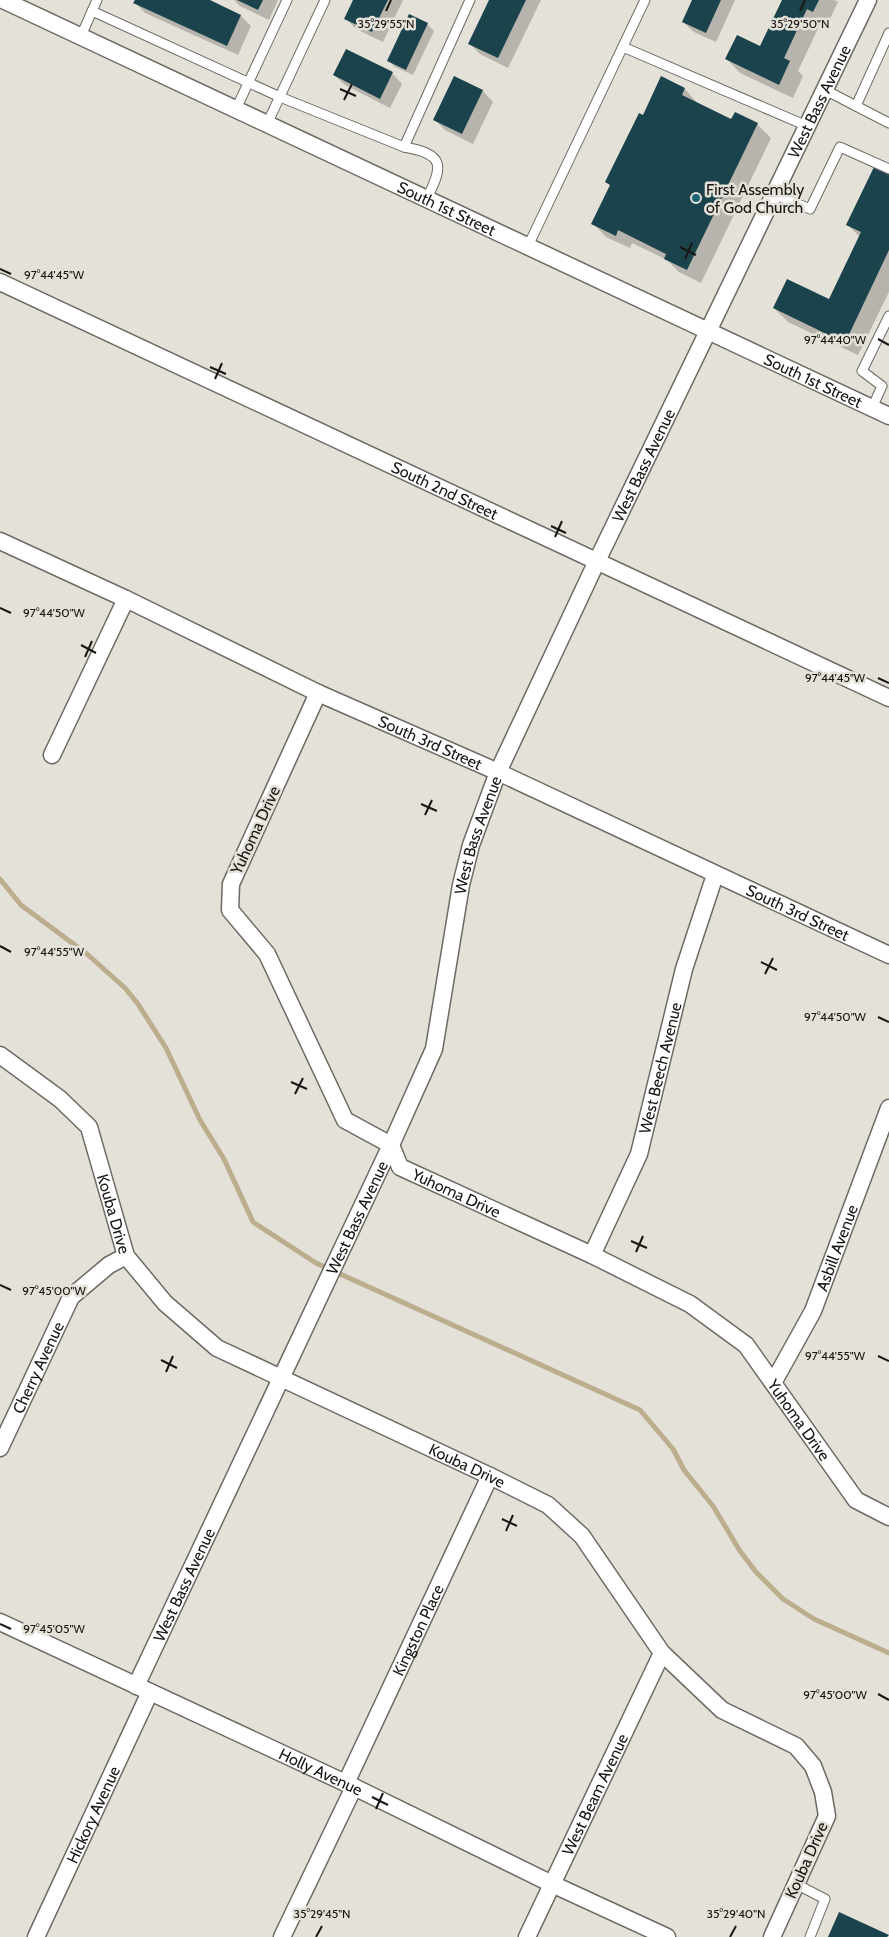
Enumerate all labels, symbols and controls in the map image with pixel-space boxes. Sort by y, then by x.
text: 35°29'55"N [358,16,414,31]
text: 35°29'50"N [771,16,829,31]
street label: West Bass Avenue [784,42,855,161]
street label: South 1st Street [394,178,499,240]
place label: First Assembly of God Church [706,180,804,217]
marker: First Assembly of God Church [690,192,702,204]
text: 97°44'45"W [24,267,85,282]
text: 97°44'40"W [804,332,867,347]
street label: South 1st Street [761,350,866,412]
street label: West Bass Avenue [608,406,679,525]
street label: South 2nd Street [388,458,501,524]
text: 97°44'50"W [23,605,86,620]
text: 97°44'45"W [805,670,866,685]
street label: South 3rd Street [375,712,485,774]
street label: West Bass Avenue [451,773,506,896]
street label: Yuhoma Drive [226,783,284,878]
street label: South 3rd Street [743,881,853,945]
text: 97°44'55"W [24,944,85,959]
street label: West Beech Avenue [635,1000,686,1136]
text: 97°44'50"W [804,1009,867,1024]
street label: West Bass Avenue [322,1158,392,1277]
street label: Yuhoma Drive [408,1164,503,1222]
street label: Kouba Drive [93,1172,134,1256]
street label: Asbill Avenue [812,1202,862,1294]
text: 97°45'00"W [22,1283,86,1298]
street label: Cherry Avenue [9,1319,68,1417]
text: 97°44'55"W [805,1348,866,1363]
street label: Yuhoma Drive [763,1375,834,1465]
street label: Kouba Drive [426,1440,508,1492]
street label: West Bass Avenue [149,1525,219,1645]
street label: Kingston Place [389,1581,448,1679]
text: 97°45'05"W [23,1621,85,1636]
text: 97°45'00"W [803,1687,867,1702]
street label: West Beam Avenue [558,1731,632,1858]
street label: Holly Avenue [276,1744,365,1800]
street label: Hickory Avenue [63,1763,124,1866]
street label: Kouba Drive [781,1819,832,1901]
text: 35°29'45"N [293,1906,351,1921]
text: 35°29'40"N [706,1906,766,1921]

